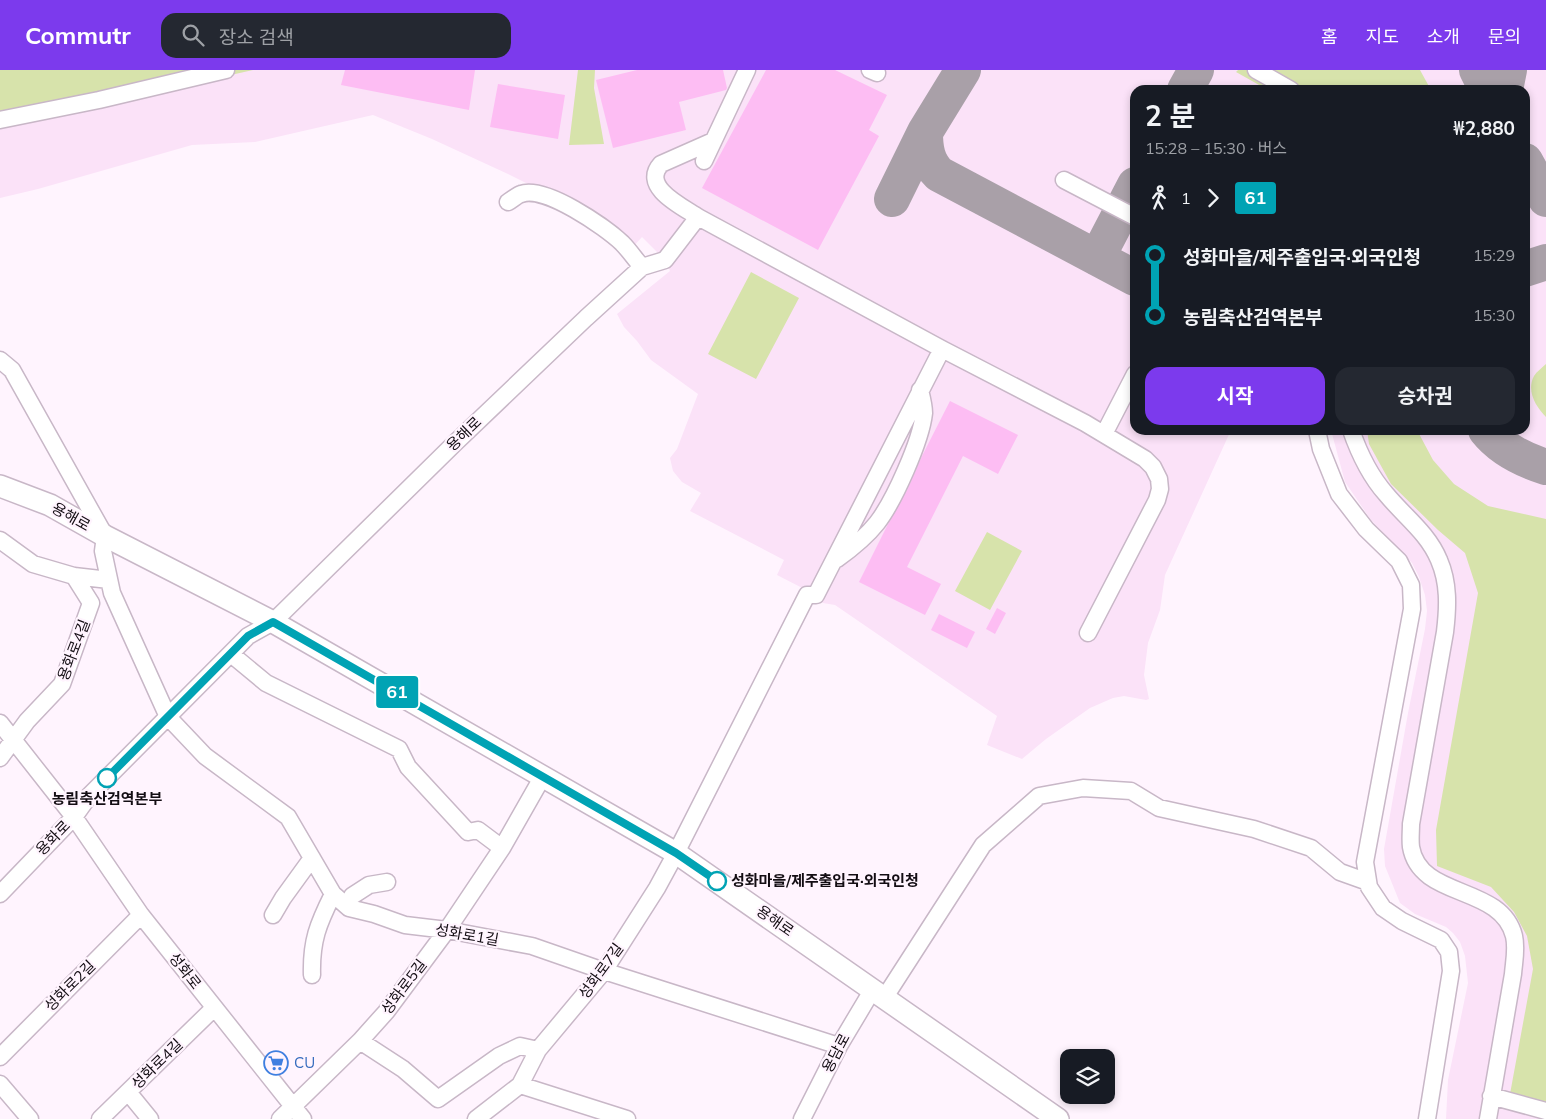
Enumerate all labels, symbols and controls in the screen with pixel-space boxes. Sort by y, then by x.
search box [161,13,511,58]
text: Commutr [25,20,131,50]
icon: search [179,21,207,49]
text: 장소 검색 [219,25,294,49]
text: 홈 [1321,25,1338,48]
text: 지도 [1366,25,1399,48]
text: 소개 [1427,25,1460,48]
text: 문의 [1488,25,1521,48]
text: 2 분 [1145,98,1195,133]
text: ₩2,880 [1453,116,1515,140]
text: 15:28 – 15:30 · 버스 [1145,138,1287,158]
icon: walk [1145,184,1173,212]
icon: forward [1199,184,1227,212]
text: 61 [1245,186,1266,209]
text: 1 [1181,188,1191,208]
text: 성화마을/제주출입국·외국인청 [1183,245,1421,269]
text: 15:29 [1473,245,1515,265]
text: 농림축산검역본부 [1183,305,1323,329]
text: 15:30 [1473,305,1515,325]
button: 시작 [1145,367,1325,425]
button: 승차권 [1335,367,1515,425]
street label: 용해로 [442,412,485,455]
street label: 용해로 [49,498,94,535]
street label: 용화로4길 [53,616,94,683]
line badge: 61 [374,676,420,708]
text: 61 [386,680,408,703]
marker: 농림축산검역본부 [97,768,117,788]
place label: 농림축산검역본부 [52,789,162,808]
street label: 용화로 [31,816,74,859]
marker: 성화마을/제주출입국·외국인청 [707,871,727,891]
place label: 성화마을/제주출입국·외국인청 [731,871,919,890]
street label: 용해로 [753,901,798,940]
street label: 성화로1길 [434,920,500,949]
street label: 성화로7길 [574,939,627,1002]
street label: 성화로 [165,949,206,993]
street label: 성화로5길 [377,955,431,1018]
street label: 성화로2길 [40,956,99,1015]
street label: 용담로 [817,1030,854,1076]
street label: 성화로4길 [127,1035,186,1093]
map controls [1060,1049,1115,1104]
button: layers [1060,1049,1115,1104]
supermarket icon: CU [263,1050,289,1076]
place label: CU [294,1053,315,1072]

